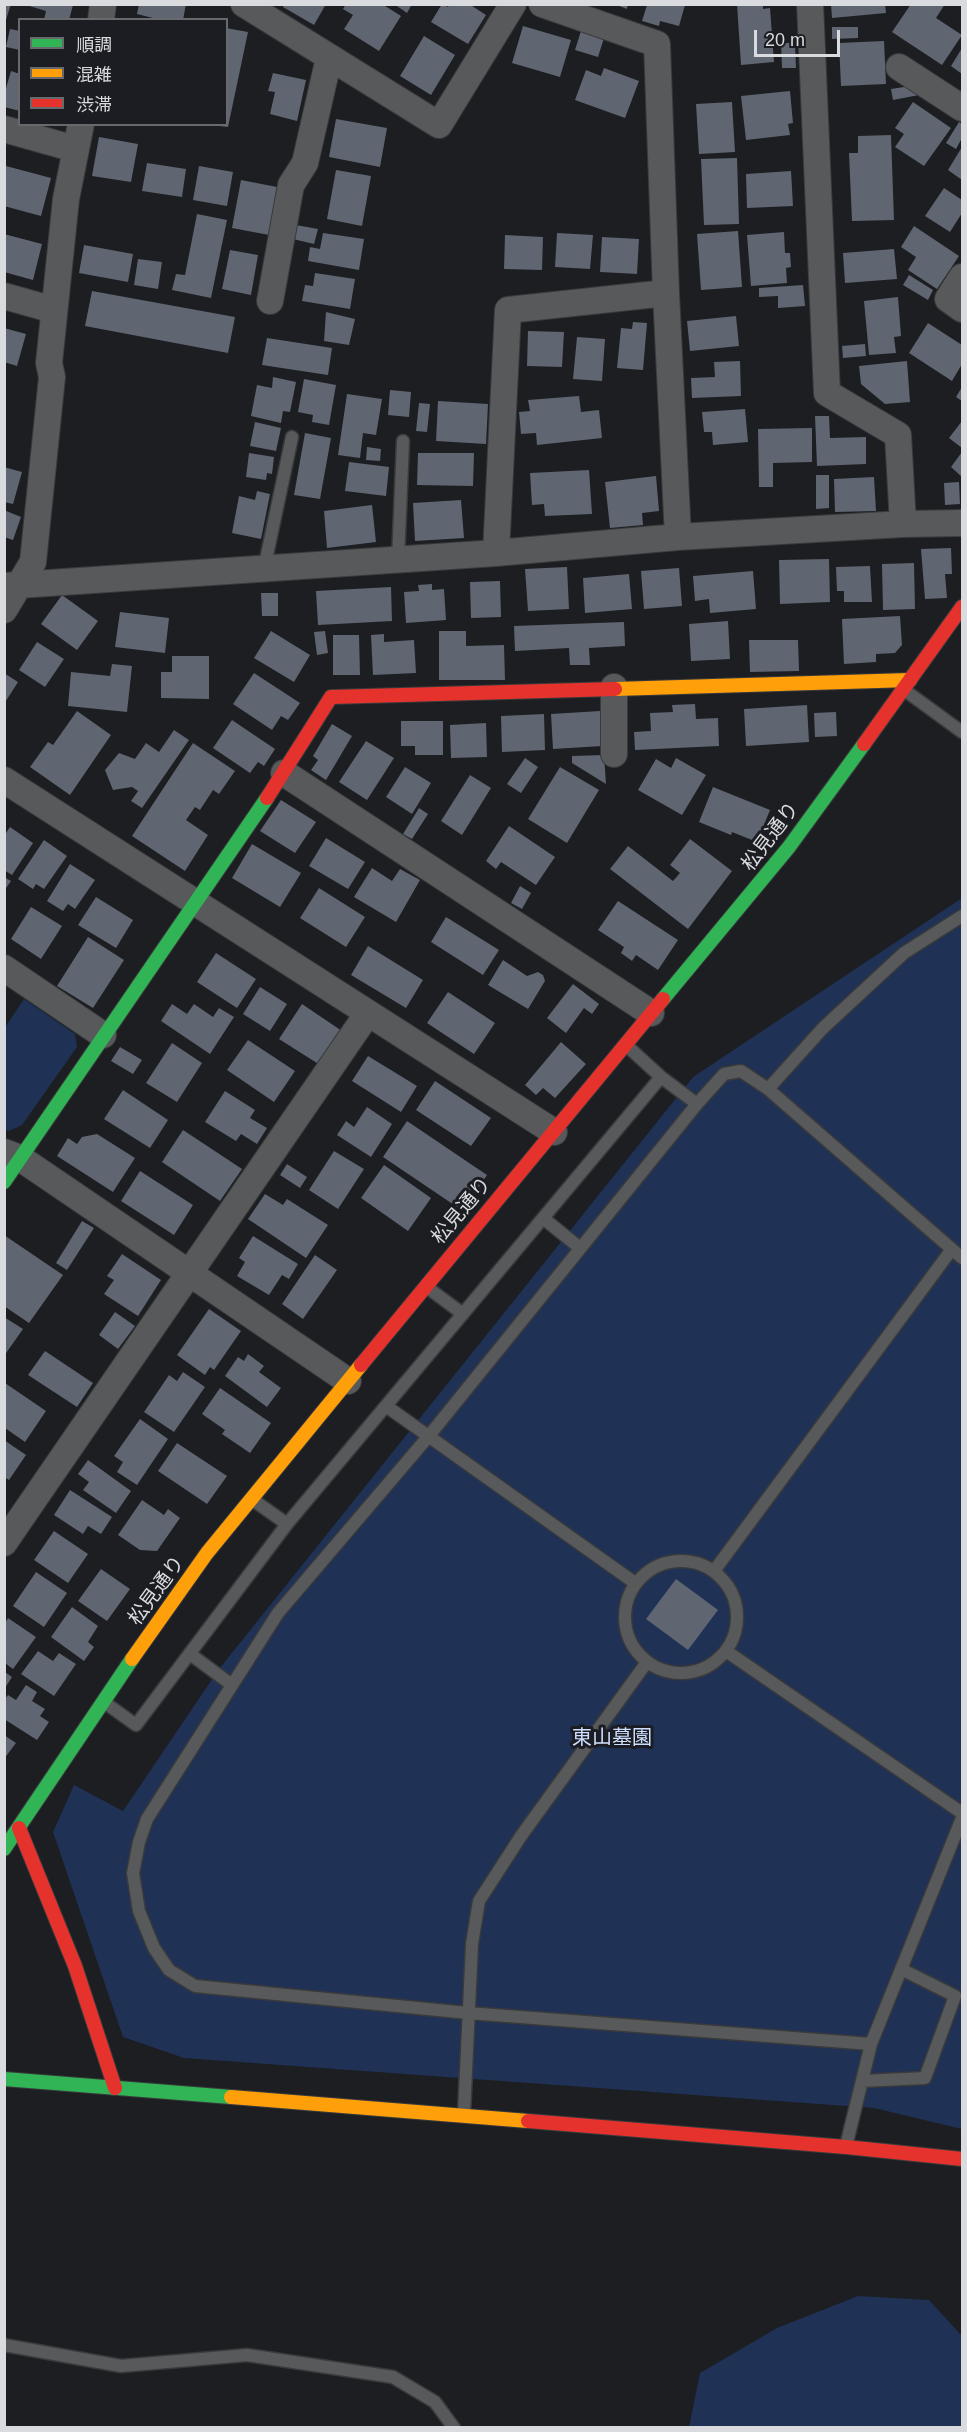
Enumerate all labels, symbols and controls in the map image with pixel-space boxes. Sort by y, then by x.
legend [18,18,228,126]
scale bar [757,18,842,56]
text: 20 m [765,30,805,50]
text: 順調 [76,35,112,55]
text: 混雑 [76,65,112,85]
text: 渋滞 [76,95,112,115]
street label: 松見通り [737,798,805,876]
street label: 松見通り [427,1173,497,1249]
street label: 松見通り [124,1552,190,1630]
park label: 東山墓園 [572,1726,652,1750]

